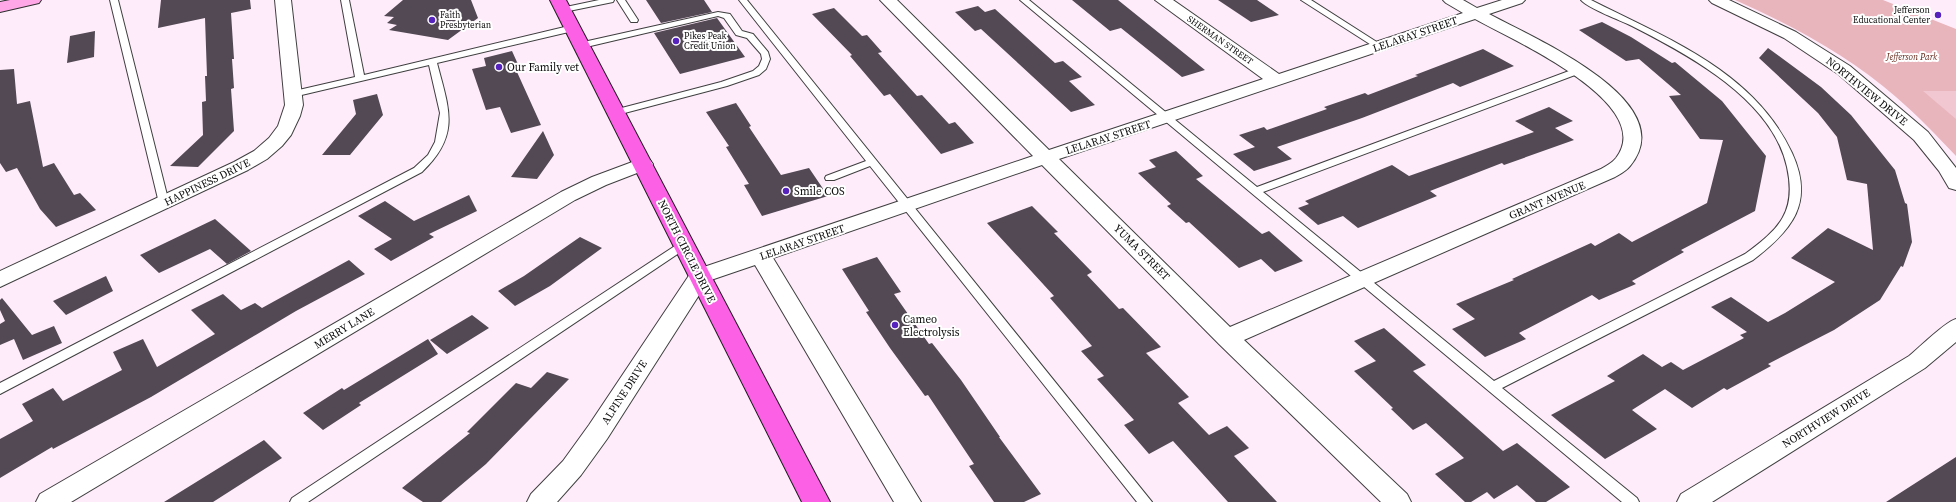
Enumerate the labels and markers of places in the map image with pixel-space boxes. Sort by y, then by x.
place label: Jefferson Educational Center [1853,4,1931,26]
place label: Faith Presbyterian [440,9,492,31]
marker: Jefferson Educational Center [1933,10,1943,20]
marker: Faith Presbyterian [427,15,437,25]
place label: Pikes Peak Credit Union [684,30,736,52]
marker: Pikes Peak Credit Union [671,36,681,46]
place label: Our Family vet [507,60,579,75]
marker: Our Family vet [494,62,504,72]
place label: Smile COS [794,184,845,199]
marker: Smile COS [781,186,791,196]
place label: Cameo Electrolysis [903,312,960,340]
marker: Cameo Electrolysis [890,320,900,330]

